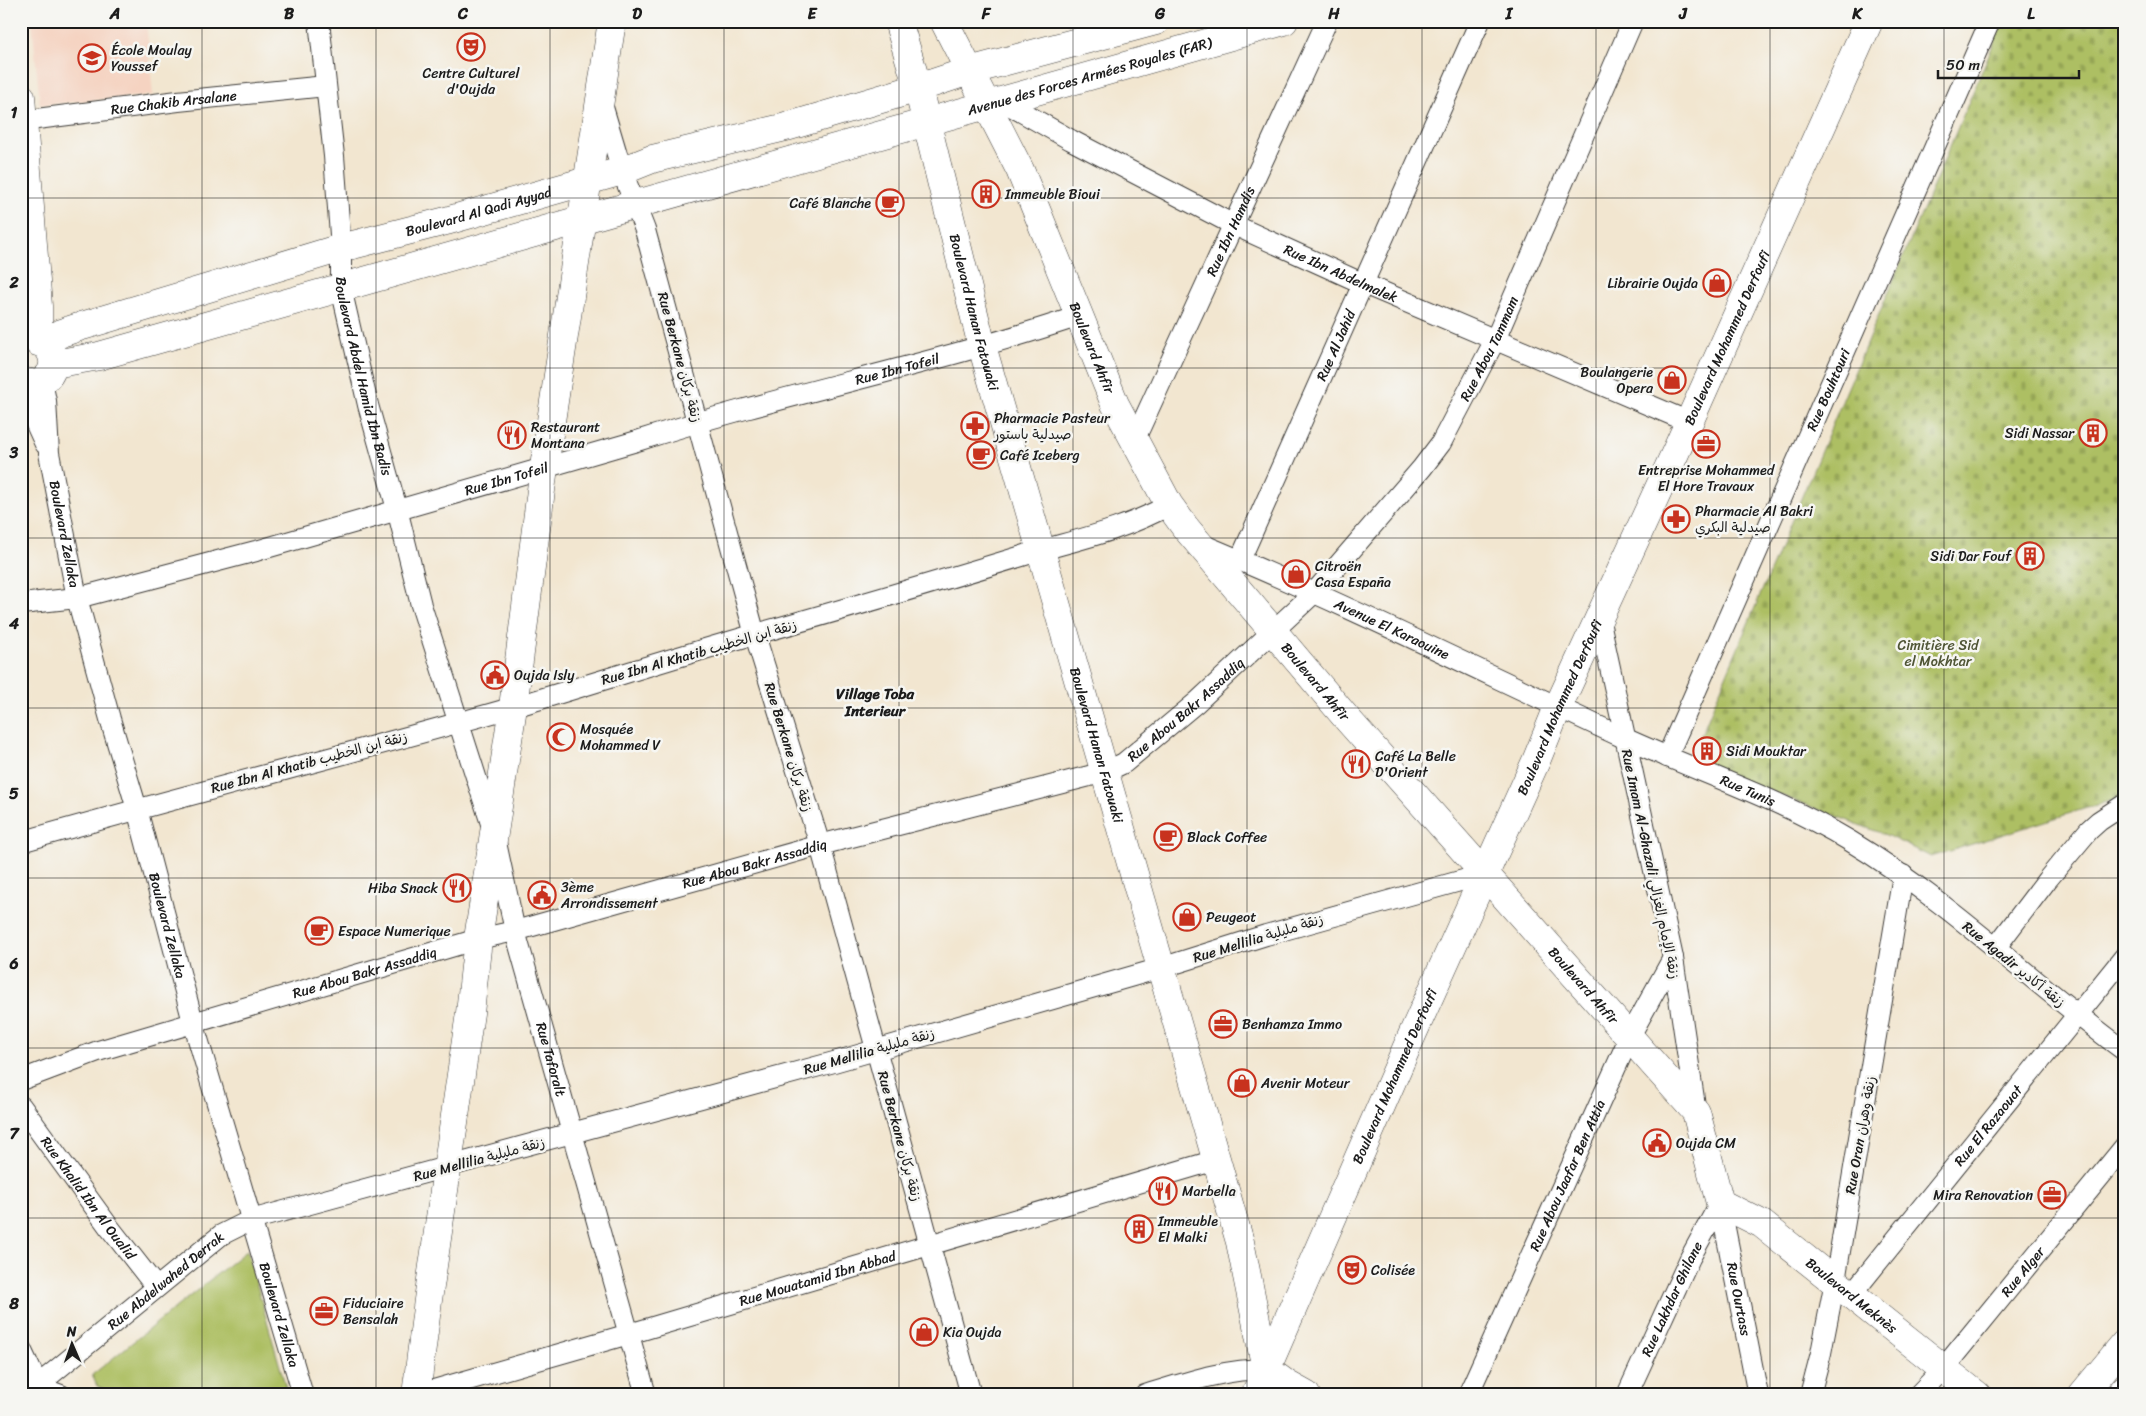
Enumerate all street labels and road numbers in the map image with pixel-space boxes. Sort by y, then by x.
street label: Avenue des Forces Armées Royales (FAR) [964,30,1216,123]
street label: Rue Chakib Arsalane [109,83,238,122]
street label: Boulevard Al Qadi Ayyad [403,179,556,244]
street label: Rue Ibn Hamdis [1199,182,1263,280]
street label: Boulevard Hanan Fatouaki [942,231,1007,395]
street label: Rue Ibn Abdelmalek [1280,237,1402,310]
street label: Boulevard Mohammed Derfoufi [1677,246,1778,429]
street label: Boulevard Abdel Hamid Ibn Badis [328,277,399,479]
street label: Rue Berkane زنقة بركان [650,289,709,425]
street label: Rue Abou Tammam [1453,292,1526,406]
street label: Boulevard Ahfir [1062,298,1122,399]
street label: Rue Al Jahid [1309,304,1364,385]
street label: Rue Bouhtouri [1799,344,1858,435]
street label: Rue Ibn Tofeil [853,346,943,392]
street label: Rue Ibn Tofeil [462,455,552,503]
street label: Boulevard Zellaka [42,478,87,590]
street label: Avenue El Karaouine [1329,591,1454,667]
street label: Rue Ibn Al Khatib زنقة ابن الخطيب [598,613,800,692]
street label: Boulevard Mohammed Derfoufi [1510,615,1610,799]
street label: Boulevard Ahfir [1274,637,1357,728]
street label: Rue Abou Bakr Assaddiq [1122,651,1251,768]
street label: Boulevard Hanan Fatouaki [1062,664,1131,827]
street label: Rue Berkane زنقة بركان [757,679,820,815]
street label: Rue Ibn Al Khatib زنقة ابن الخطيب [208,724,410,801]
street label: Rue Imam Al-Ghazali زنقة الإمام الغزالي [1614,747,1687,981]
street label: Rue Tunis [1716,768,1780,814]
street label: Rue Abou Bakr Assaddiq [679,832,830,896]
street label: Boulevard Zellaka [141,870,193,981]
street label: Rue Mellilia زنقة مليلية [1190,907,1327,970]
street label: Rue Agadir زنقة أكادير [1957,915,2071,1014]
street label: Rue Abou Bakr Assaddiq [289,940,440,1006]
street label: Boulevard Ahfir [1542,941,1626,1031]
street label: Boulevard Mohammed Derfoufi [1345,984,1445,1168]
street label: Rue Taforalt [528,1019,573,1100]
street label: Rue Mellilia زنقة مليلية [801,1021,938,1082]
street label: Rue Berkane زنقة بركان [870,1068,929,1204]
street label: Rue Oran زنقة وهران [1838,1074,1883,1196]
street label: Rue El Razaouat [1948,1078,2030,1172]
street label: Rue Abou Jaafar Ben Attia [1522,1096,1613,1255]
street label: Rue Mellilia زنقة مليلية [411,1130,548,1189]
street label: Rue Khalid Ibn Al Oualid [34,1131,143,1267]
street label: Rue Abdelwahed Derrak [102,1225,230,1337]
street label: Rue Lakhdar Ghilane [1634,1237,1710,1361]
street label: Rue Alger [1994,1240,2052,1303]
street label: Rue Mouatamid Ibn Abbad [736,1243,900,1314]
street label: Boulevard Meknès [1800,1251,1903,1341]
street label: Boulevard Zellaka [251,1259,306,1371]
street label: Rue Ourtass [1719,1260,1758,1339]

